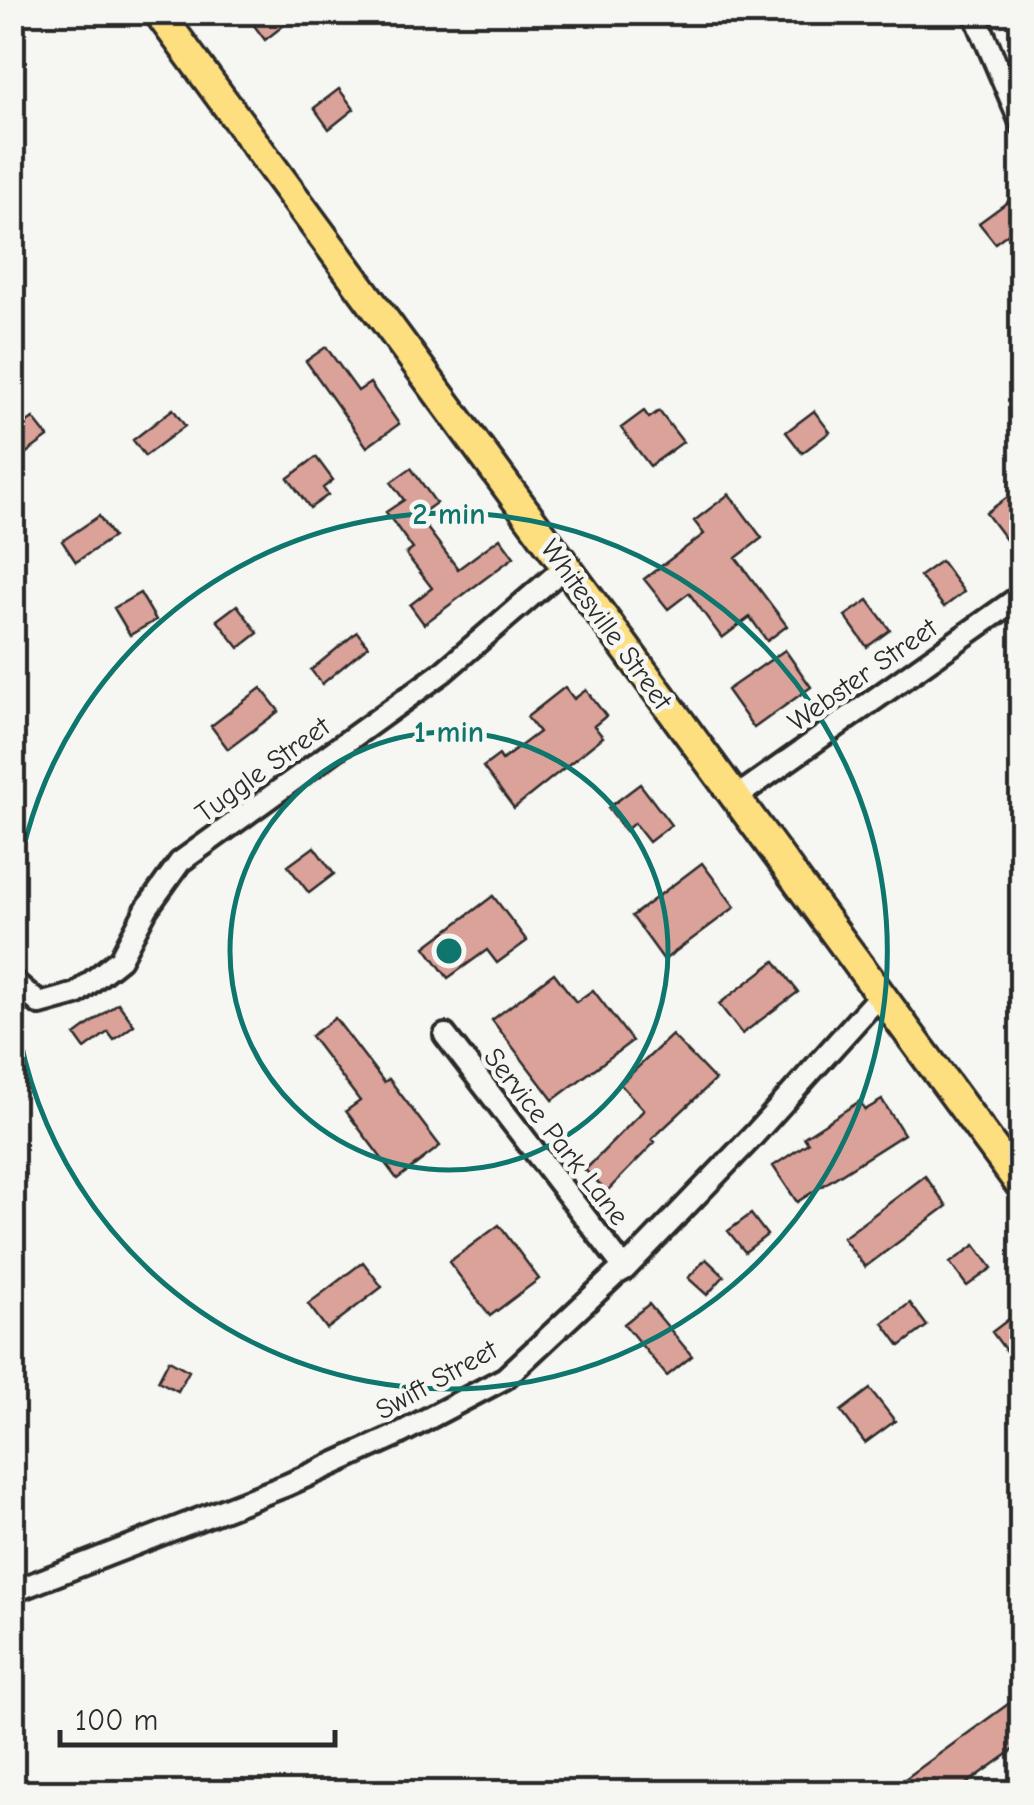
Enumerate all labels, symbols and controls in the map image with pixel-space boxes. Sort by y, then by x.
text: 2 min [412,497,486,532]
street label: Whitesville Street [534,533,679,717]
street label: Webster Street [782,611,944,738]
street label: Tuggle Street [189,710,337,829]
text: 1 min [414,715,484,750]
centre of rings [431,933,467,969]
street label: Service Park Lane [477,1042,635,1232]
street label: Swift Street [370,1333,504,1426]
scale bar [60,1685,335,1747]
text: 100 m [75,1703,158,1738]

